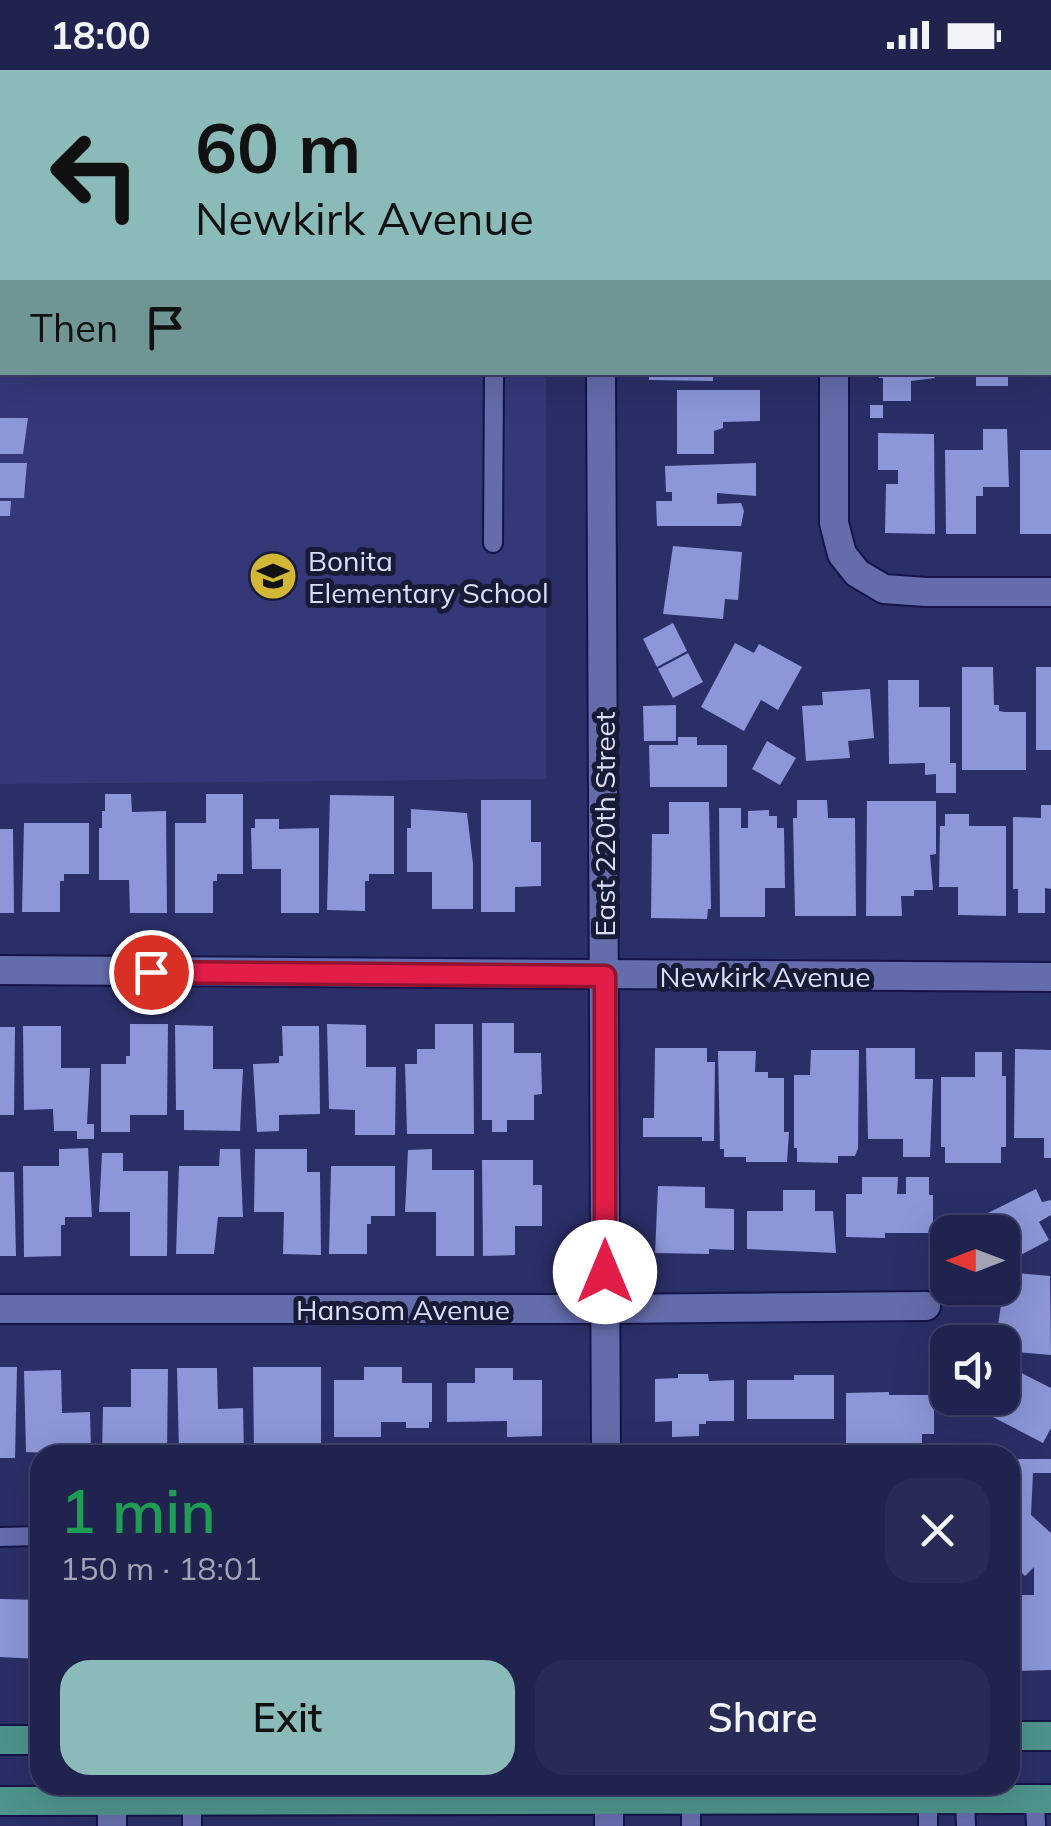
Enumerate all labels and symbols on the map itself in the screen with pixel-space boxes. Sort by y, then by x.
place label: Bonita Elementary School [308,543,549,610]
school or university icon: Bonita Elementary School [247,550,299,602]
street label: East 220th Street [587,711,622,937]
pin [109,930,194,1015]
street label: Newkirk Avenue [660,959,870,994]
north arrow [930,1215,1020,1305]
position arrow [553,1220,657,1324]
street label: Hansom Avenue [296,1292,510,1327]

